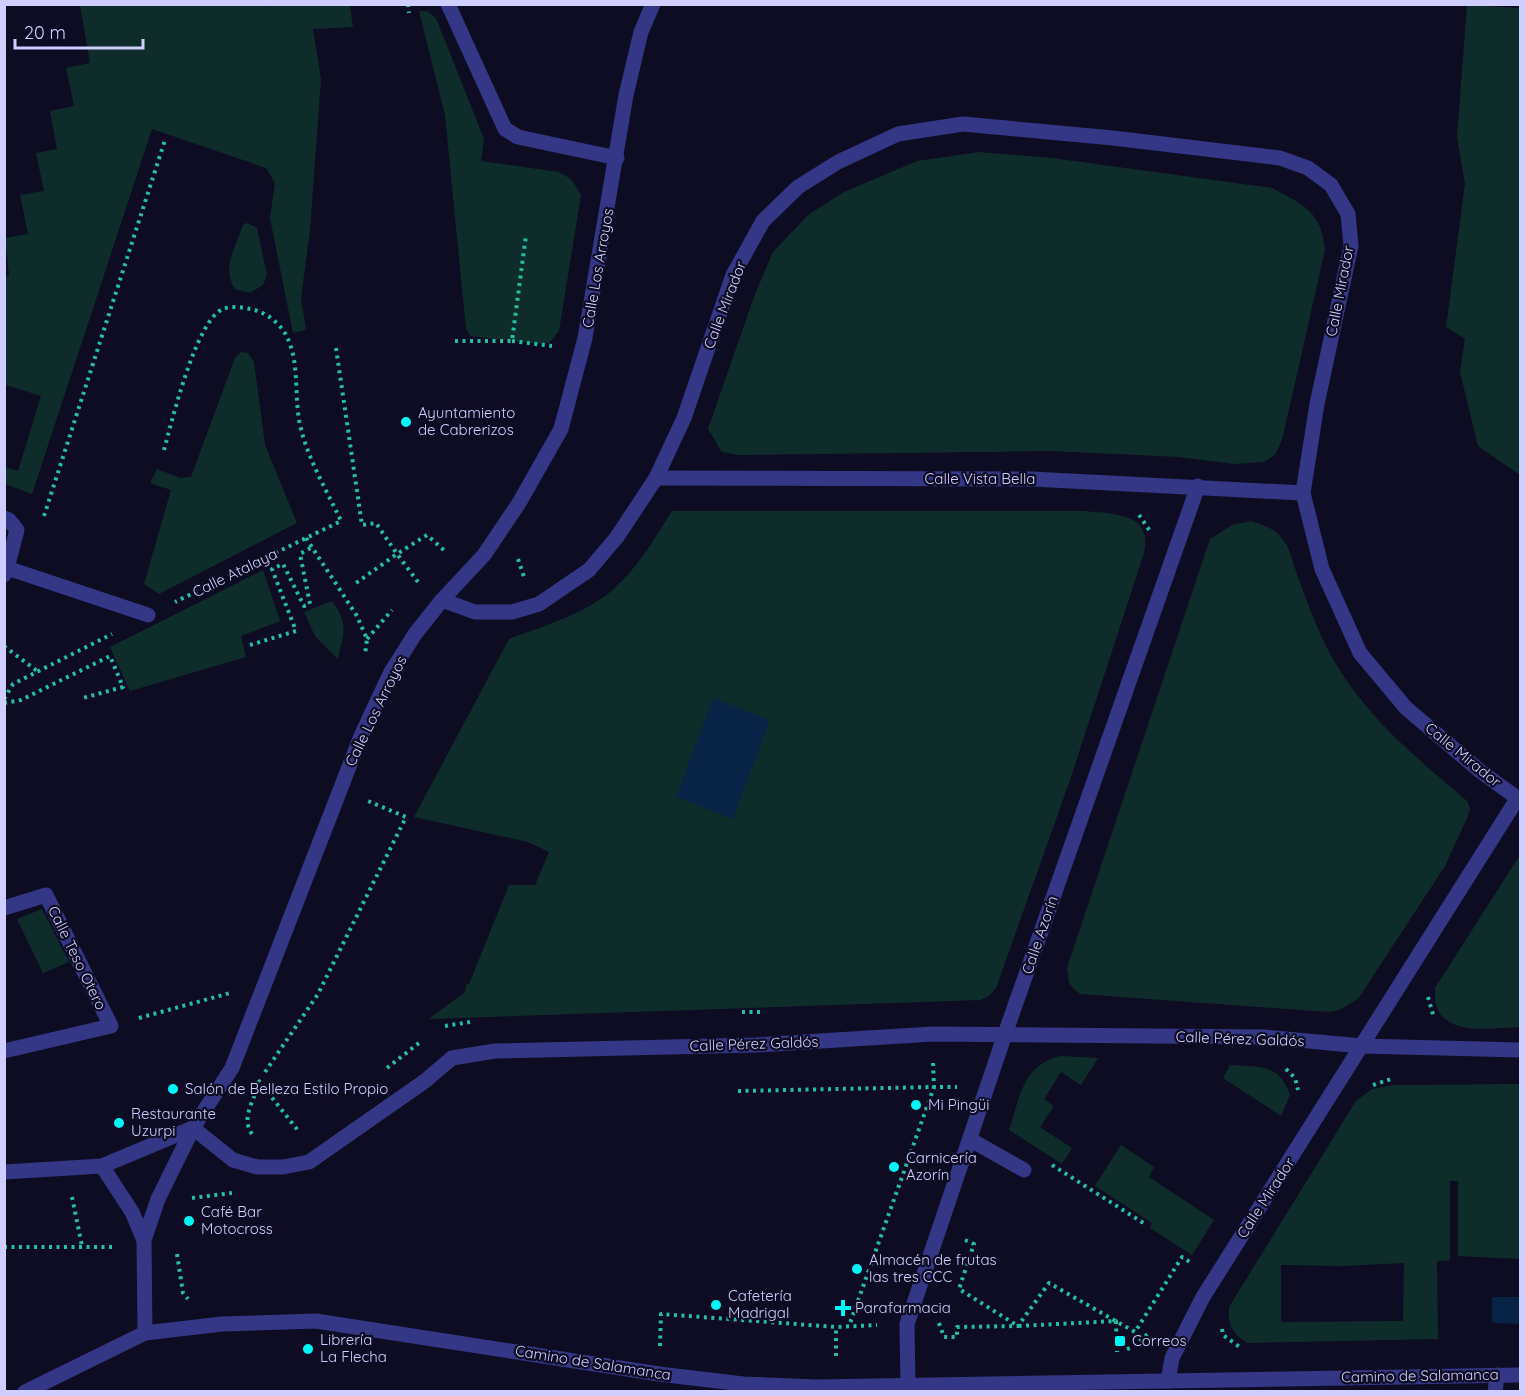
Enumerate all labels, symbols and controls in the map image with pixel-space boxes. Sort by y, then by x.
scale bar [15,12,142,50]
text: 20 m [24,21,66,44]
street label: Calle Los Arroyos [578,207,617,329]
street label: Calle Mirador [1321,244,1358,338]
street label: Calle Mirador [699,258,750,351]
place label: Ayuntamiento de Cabrerizos [418,403,515,439]
marker: Ayuntamiento de Cabrerizos [399,415,413,429]
street label: Calle Vista Bella [925,469,1035,488]
street label: Calle Atalaya [189,544,280,601]
street label: Calle Los Arroyos [341,652,411,769]
street label: Calle Mirador [1421,718,1505,791]
street label: Calle Azorín [1017,893,1062,977]
street label: Calle Teso Otero [44,903,111,1013]
street label: Calle Pérez Galdós [1175,1027,1305,1050]
street label: Calle Pérez Galdós [689,1032,819,1055]
place label: Salón de Belleza Estilo Propio [185,1079,388,1098]
marker: Salón de Belleza Estilo Propio [166,1082,180,1096]
place label: Mi Pingüi [928,1095,990,1114]
marker: Mi Pingüi [909,1098,923,1112]
place label: Restaurante Uzurpi [131,1104,216,1140]
marker: Restaurante Uzurpi [112,1116,126,1130]
place label: Carnicería Azorín [906,1148,977,1184]
street label: Calle Mirador [1232,1154,1299,1242]
marker: Carnicería Azorín [887,1160,901,1174]
place label: Café Bar Motocross [201,1202,273,1238]
marker: Café Bar Motocross [182,1214,196,1228]
place label: Almacén de frutas las tres CCC [869,1250,997,1286]
marker: Almacén de frutas las tres CCC [850,1262,864,1276]
place label: Cafetería Madrigal [728,1286,792,1322]
marker: Cafetería Madrigal [709,1298,723,1312]
place label: Parafarmacia [855,1298,951,1317]
marker: Parafarmacia [836,1301,850,1315]
place label: Librería La Flecha [320,1330,387,1366]
place label: Correos [1132,1331,1187,1350]
marker: Correos [1113,1334,1127,1348]
street label: Camino de Salamanca [514,1341,672,1384]
marker: Librería La Flecha [301,1342,315,1356]
street label: Camino de Salamanca [1341,1365,1499,1386]

